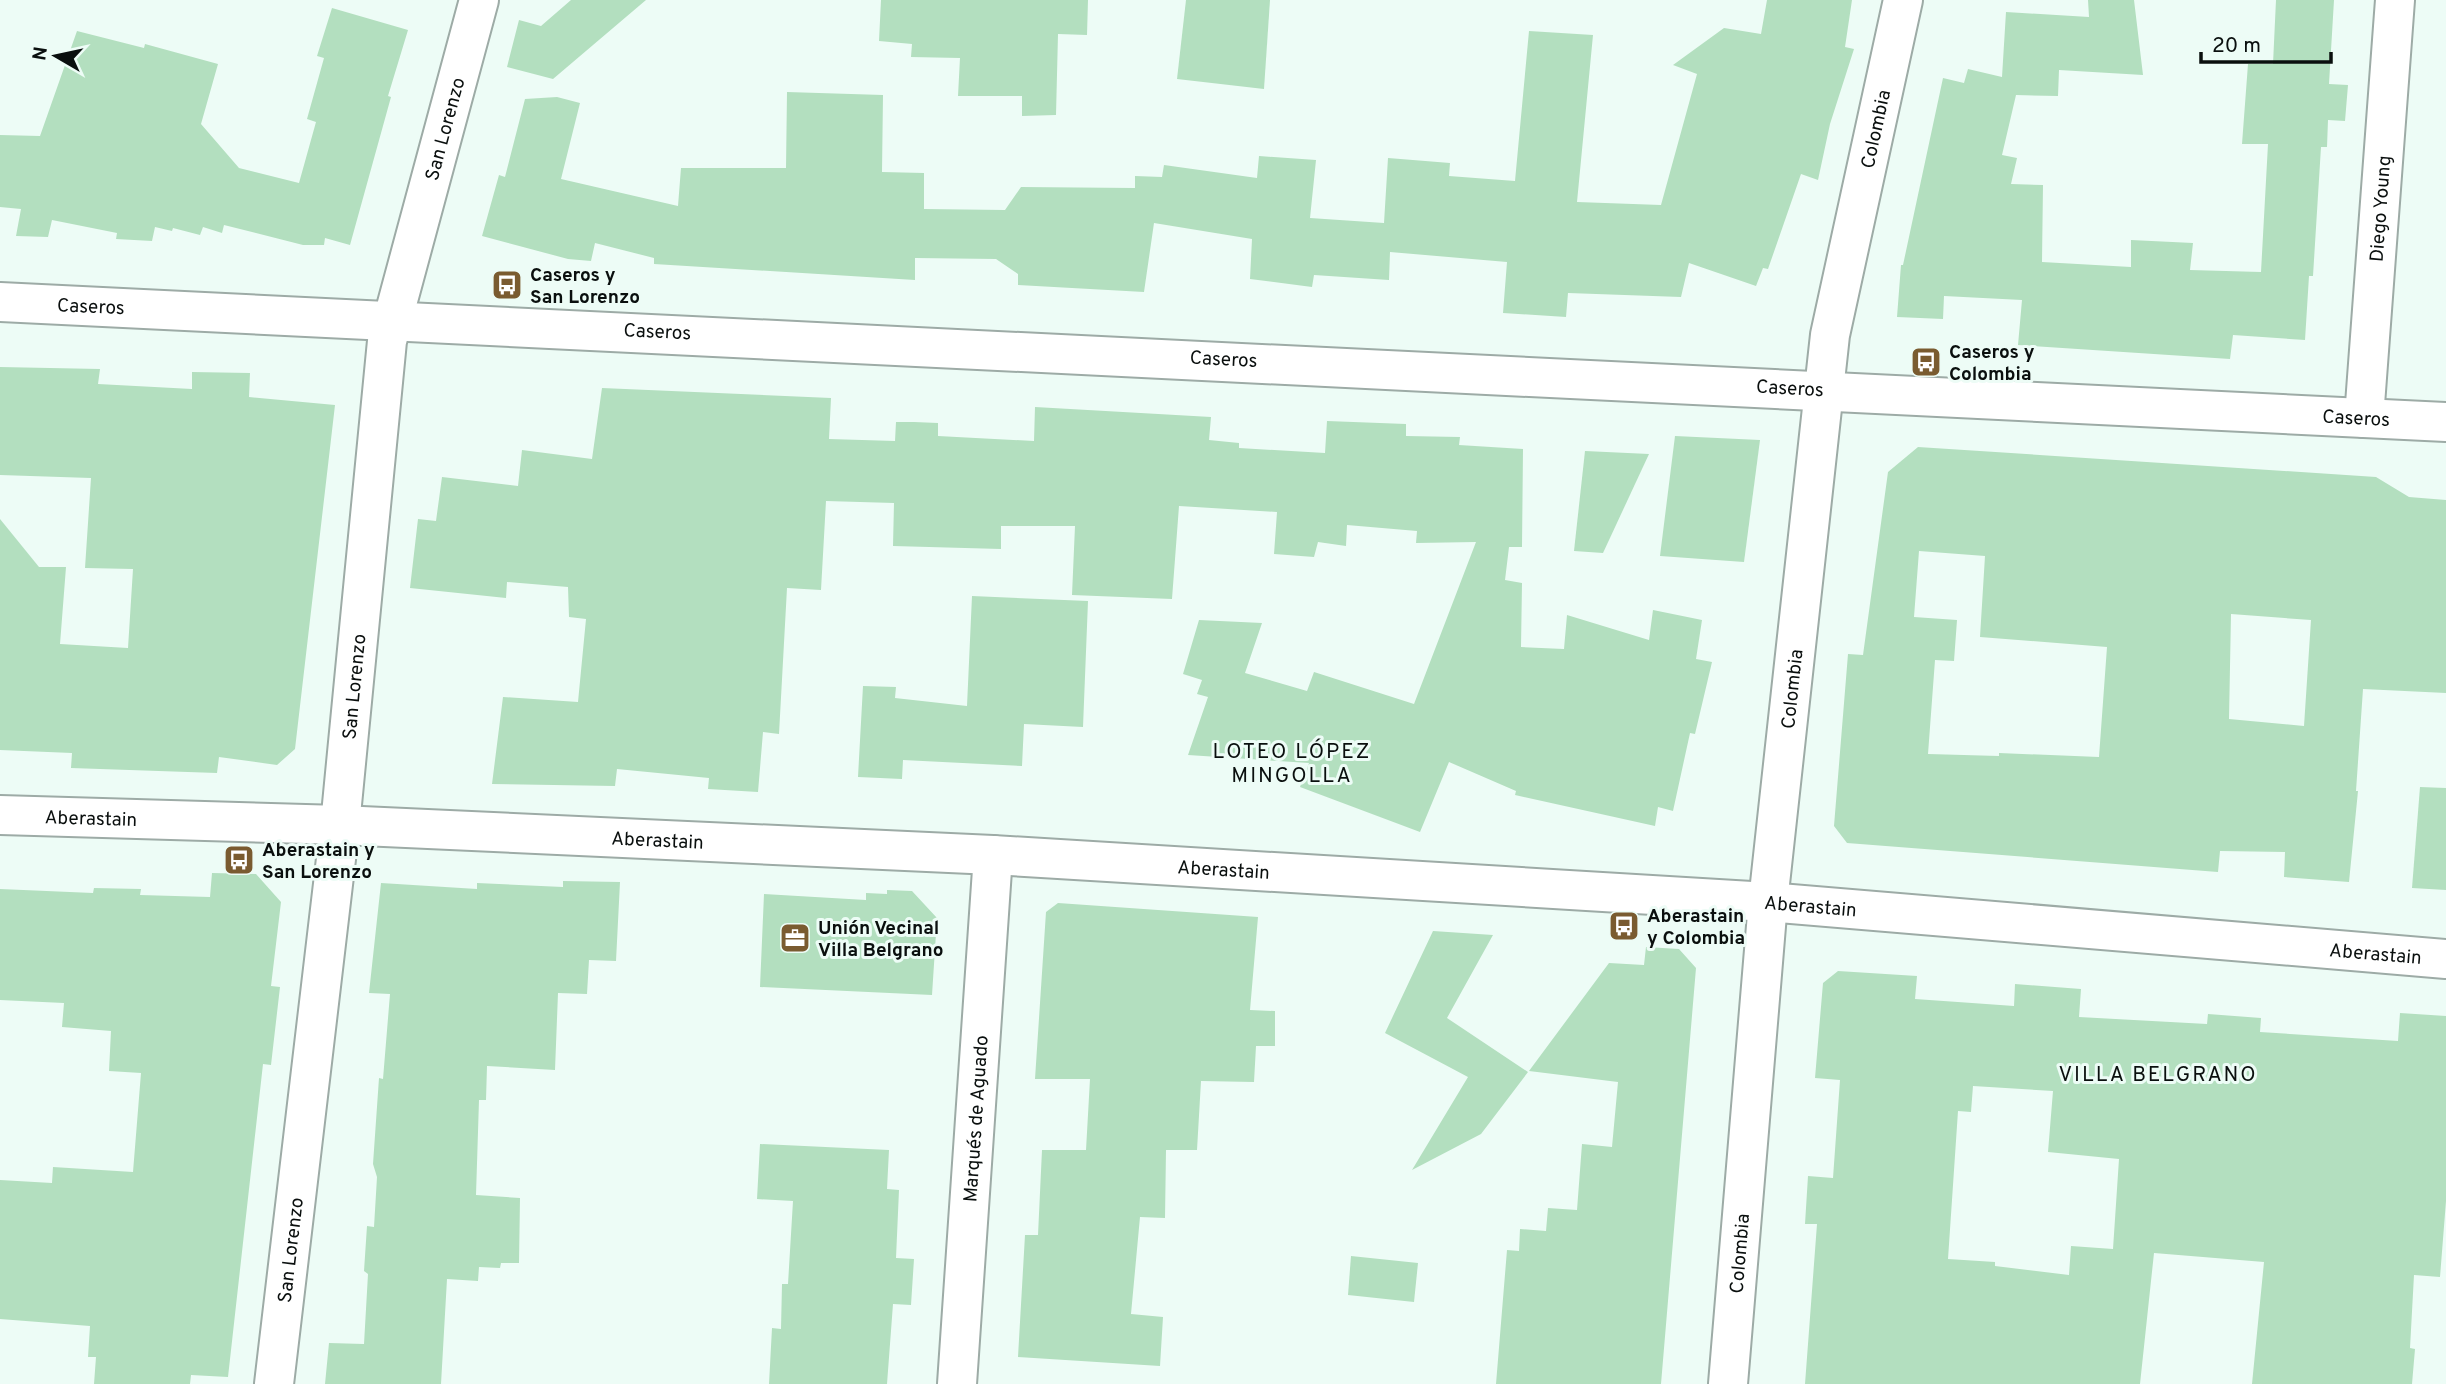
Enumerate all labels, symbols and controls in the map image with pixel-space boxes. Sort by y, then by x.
north arrow [21,21,91,91]
scale bar [2201,21,2330,65]
text: 20 m [2212,33,2261,60]
text: N [28,45,54,62]
street label: San Lorenzo [421,75,472,184]
street label: Colombia [1857,88,1897,171]
street label: Diego Young [2366,155,2397,263]
place label: Caseros y San Lorenzo [530,264,640,310]
bus stop icon: Caseros y San Lorenzo [490,268,524,302]
street label: Caseros [57,294,125,321]
street label: Caseros [623,319,692,346]
place label: Caseros y Colombia [1949,341,2035,387]
bus stop icon: Caseros y Colombia [1909,345,1943,379]
street label: Caseros [1189,347,1258,374]
street label: Caseros [1755,376,1824,403]
street label: Caseros [2322,405,2391,433]
street label: San Lorenzo [338,633,373,741]
street label: Colombia [1777,648,1810,730]
district label: LOTEO LÓPEZ MINGOLLA [1213,738,1371,790]
street label: Aberastain [44,806,138,833]
street label: Aberastain [611,827,704,856]
place label: Aberastain y San Lorenzo [262,839,375,885]
bus stop icon: Aberastain y San Lorenzo [222,843,256,877]
street label: Aberastain [1177,856,1271,886]
street label: Aberastain [1763,892,1858,923]
place label: Aberastain y Colombia [1647,905,1745,951]
bus stop icon: Aberastain y Colombia [1607,909,1641,943]
place label: Unión Vecinal Villa Belgrano [818,917,944,963]
office icon: Unión Vecinal Villa Belgrano [778,921,812,955]
street label: Aberastain [2328,939,2423,971]
street label: Marqués de Aguado [959,1034,995,1203]
district label: VILLA BELGRANO [2058,1062,2258,1089]
street label: San Lorenzo [274,1196,310,1304]
street label: Colombia [1726,1213,1756,1295]

